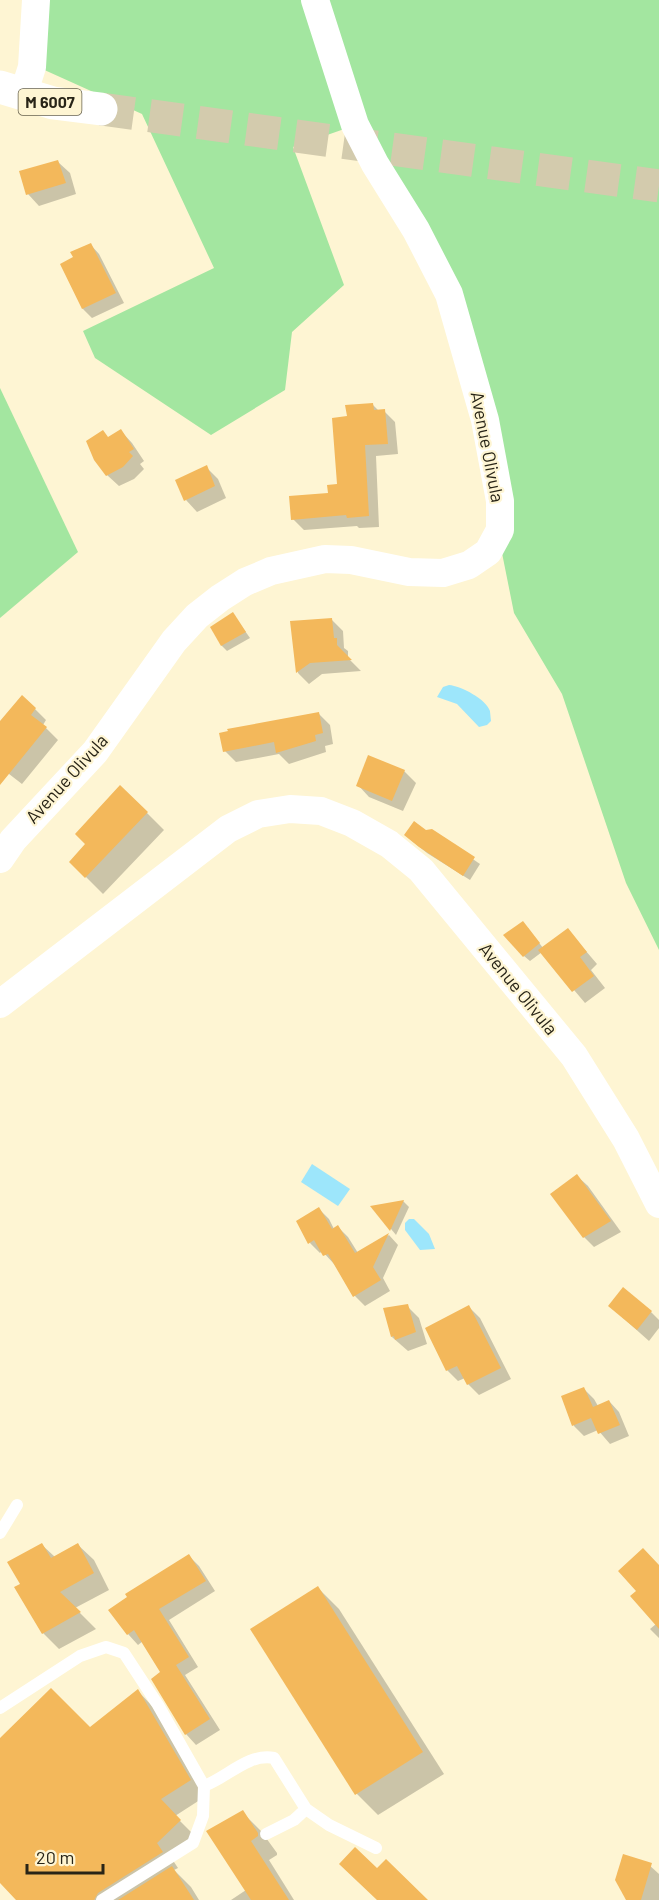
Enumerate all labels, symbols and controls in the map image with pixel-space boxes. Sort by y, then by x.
road number: M 6007 [19,89,82,115]
street label: Avenue Olivula [466,390,509,504]
street label: Avenue Olivula [21,729,112,827]
street label: Avenue Olivula [475,938,563,1039]
scale bar [27,1837,104,1875]
text: 20 m [36,1846,74,1868]

